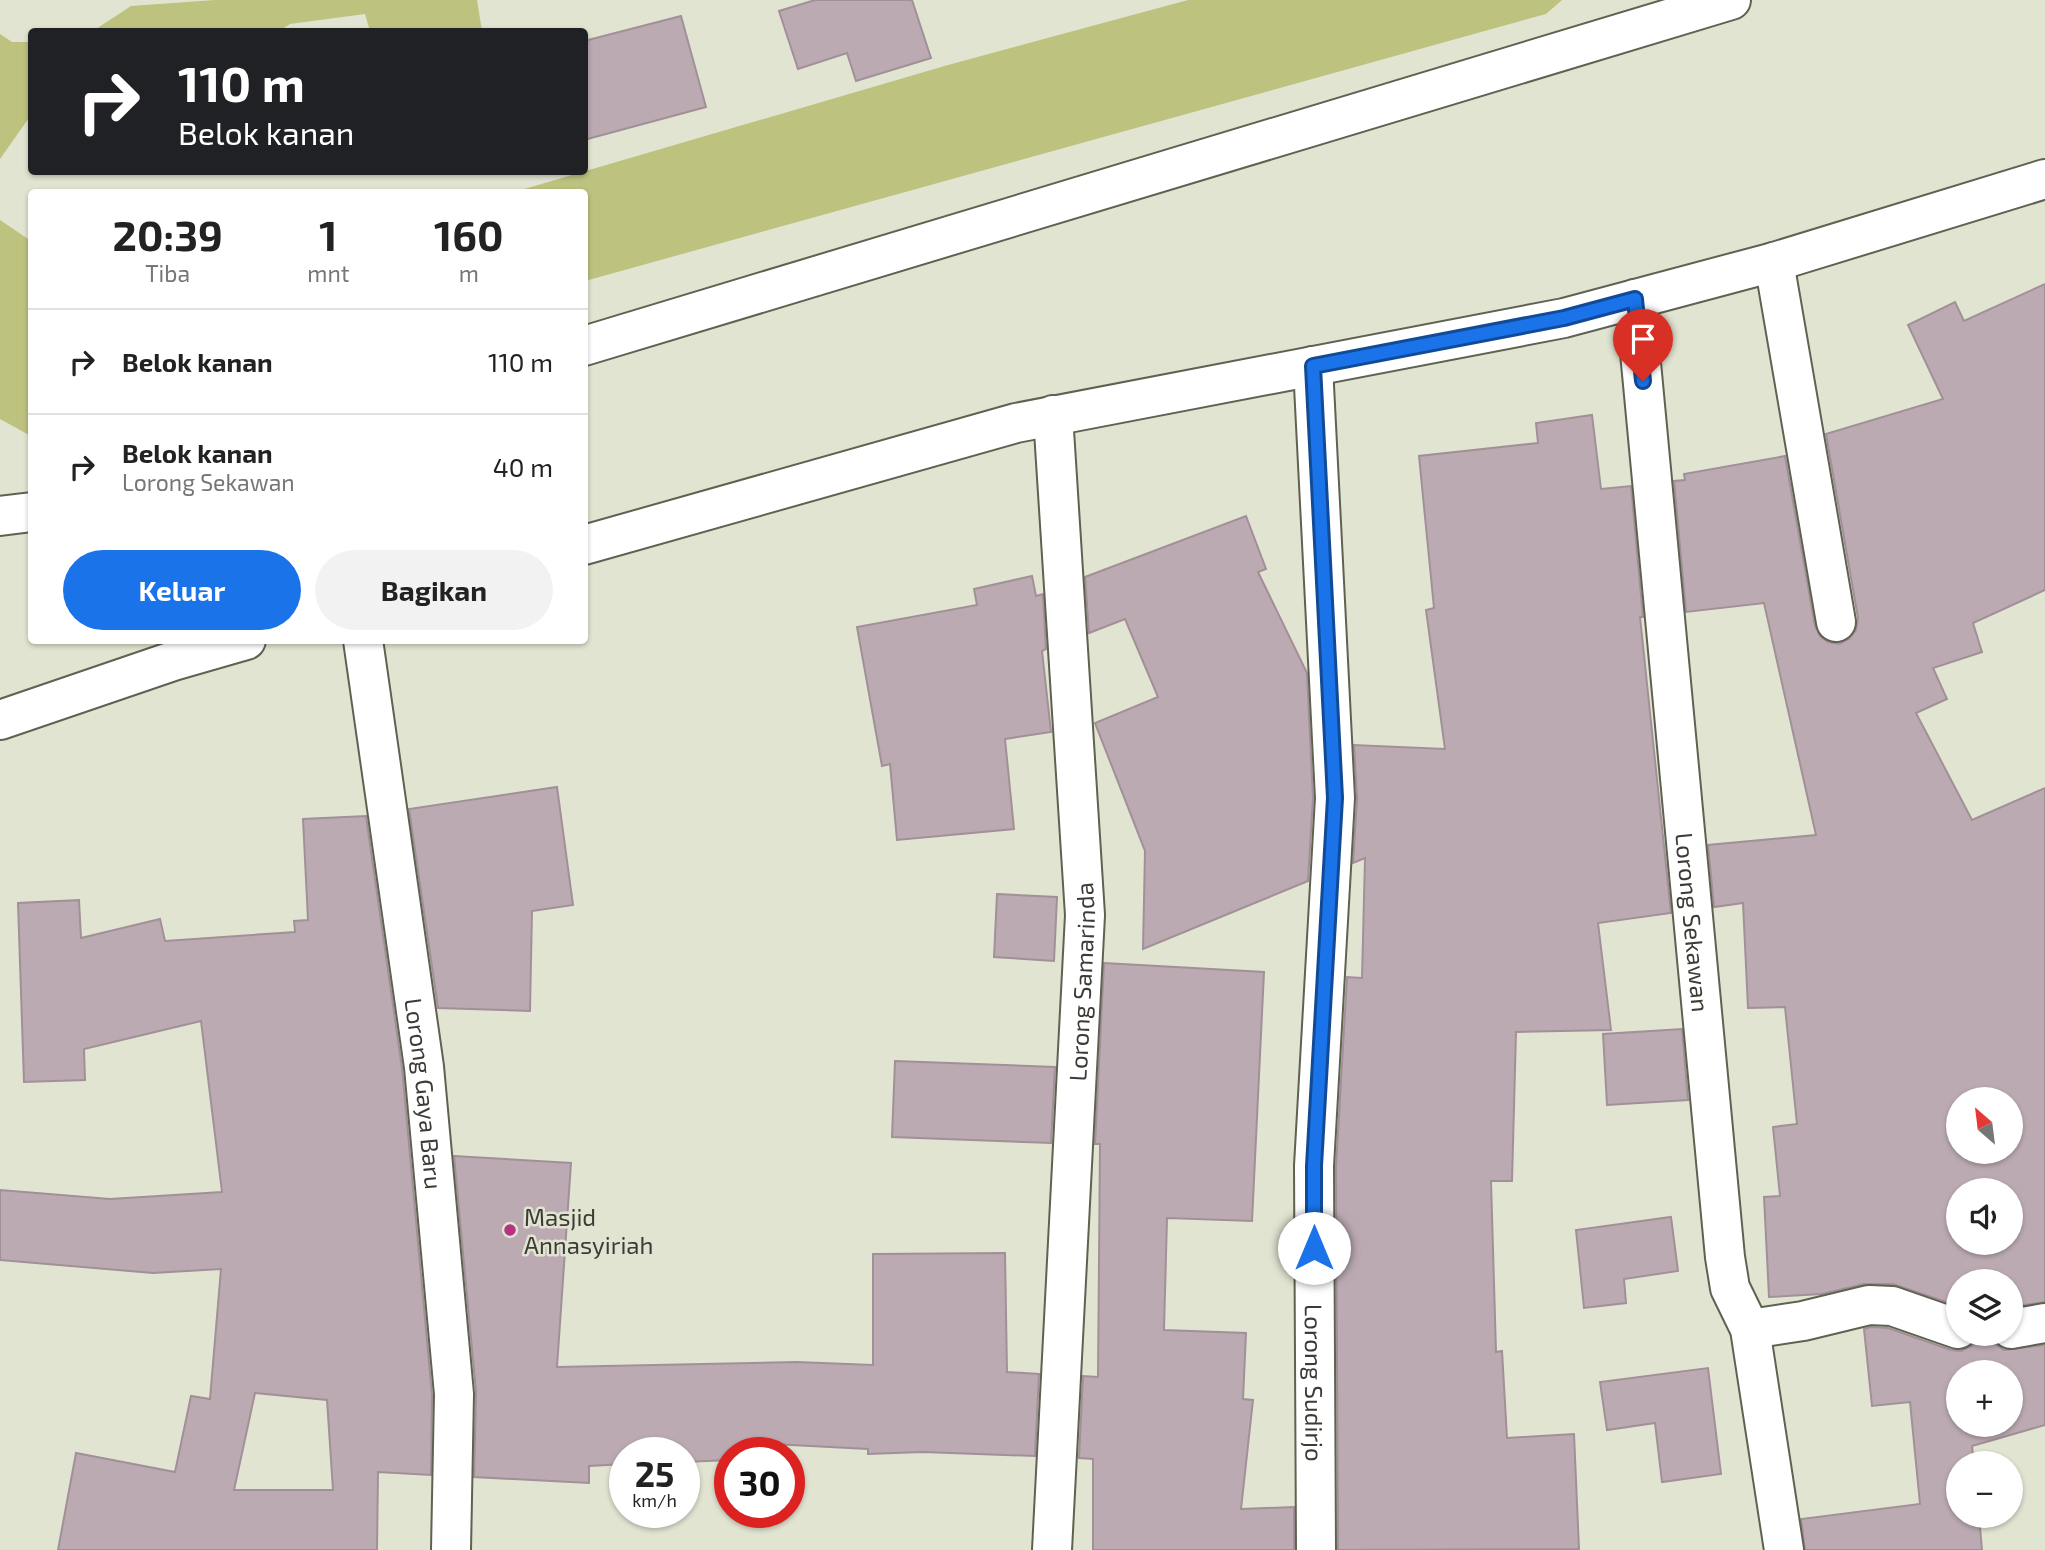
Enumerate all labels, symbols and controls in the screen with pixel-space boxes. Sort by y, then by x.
text: 110 m [178,53,305,112]
icon: right [63,56,154,147]
text: Belok kanan [178,113,354,151]
text: 20:39 [112,209,223,259]
text: 1 [319,209,337,259]
text: 160 [434,209,503,259]
text: Tiba [145,259,190,287]
text: mnt [307,259,350,287]
text: m [459,259,479,287]
pin [1613,309,1673,381]
icon: arrive [1624,320,1662,358]
icon: right [63,343,101,381]
text: Belok kanan [122,346,273,377]
text: 110 m [488,346,553,377]
text: Belok kanan [122,437,273,468]
icon: right [63,448,101,486]
text: 40 m [493,451,553,482]
text: Lorong Sekawan [122,468,295,496]
button: Keluar [63,550,301,630]
button: Bagikan [315,550,553,630]
street label: Lorong Sekawan [1671,831,1716,1013]
street label: Lorong Samarinda [1062,882,1100,1082]
street label: Lorong Gaya Baru [400,996,450,1191]
north arrow [1946,1087,2023,1164]
map controls [1946,1087,2023,1528]
button: sound [1946,1178,2023,1255]
place label: Masjid Annasyiriah [524,1202,653,1259]
position arrow [1277,1211,1351,1285]
marker: Masjid Annasyiriah [502,1222,518,1238]
button: layers [1946,1269,2023,1346]
street label: Lorong Sudirjo [1300,1304,1330,1462]
button: + [1946,1360,2023,1437]
speed limit sign: 30 [714,1437,805,1528]
button: − [1946,1451,2023,1528]
text: 25 [635,1452,674,1494]
text: km/h [632,1489,677,1511]

